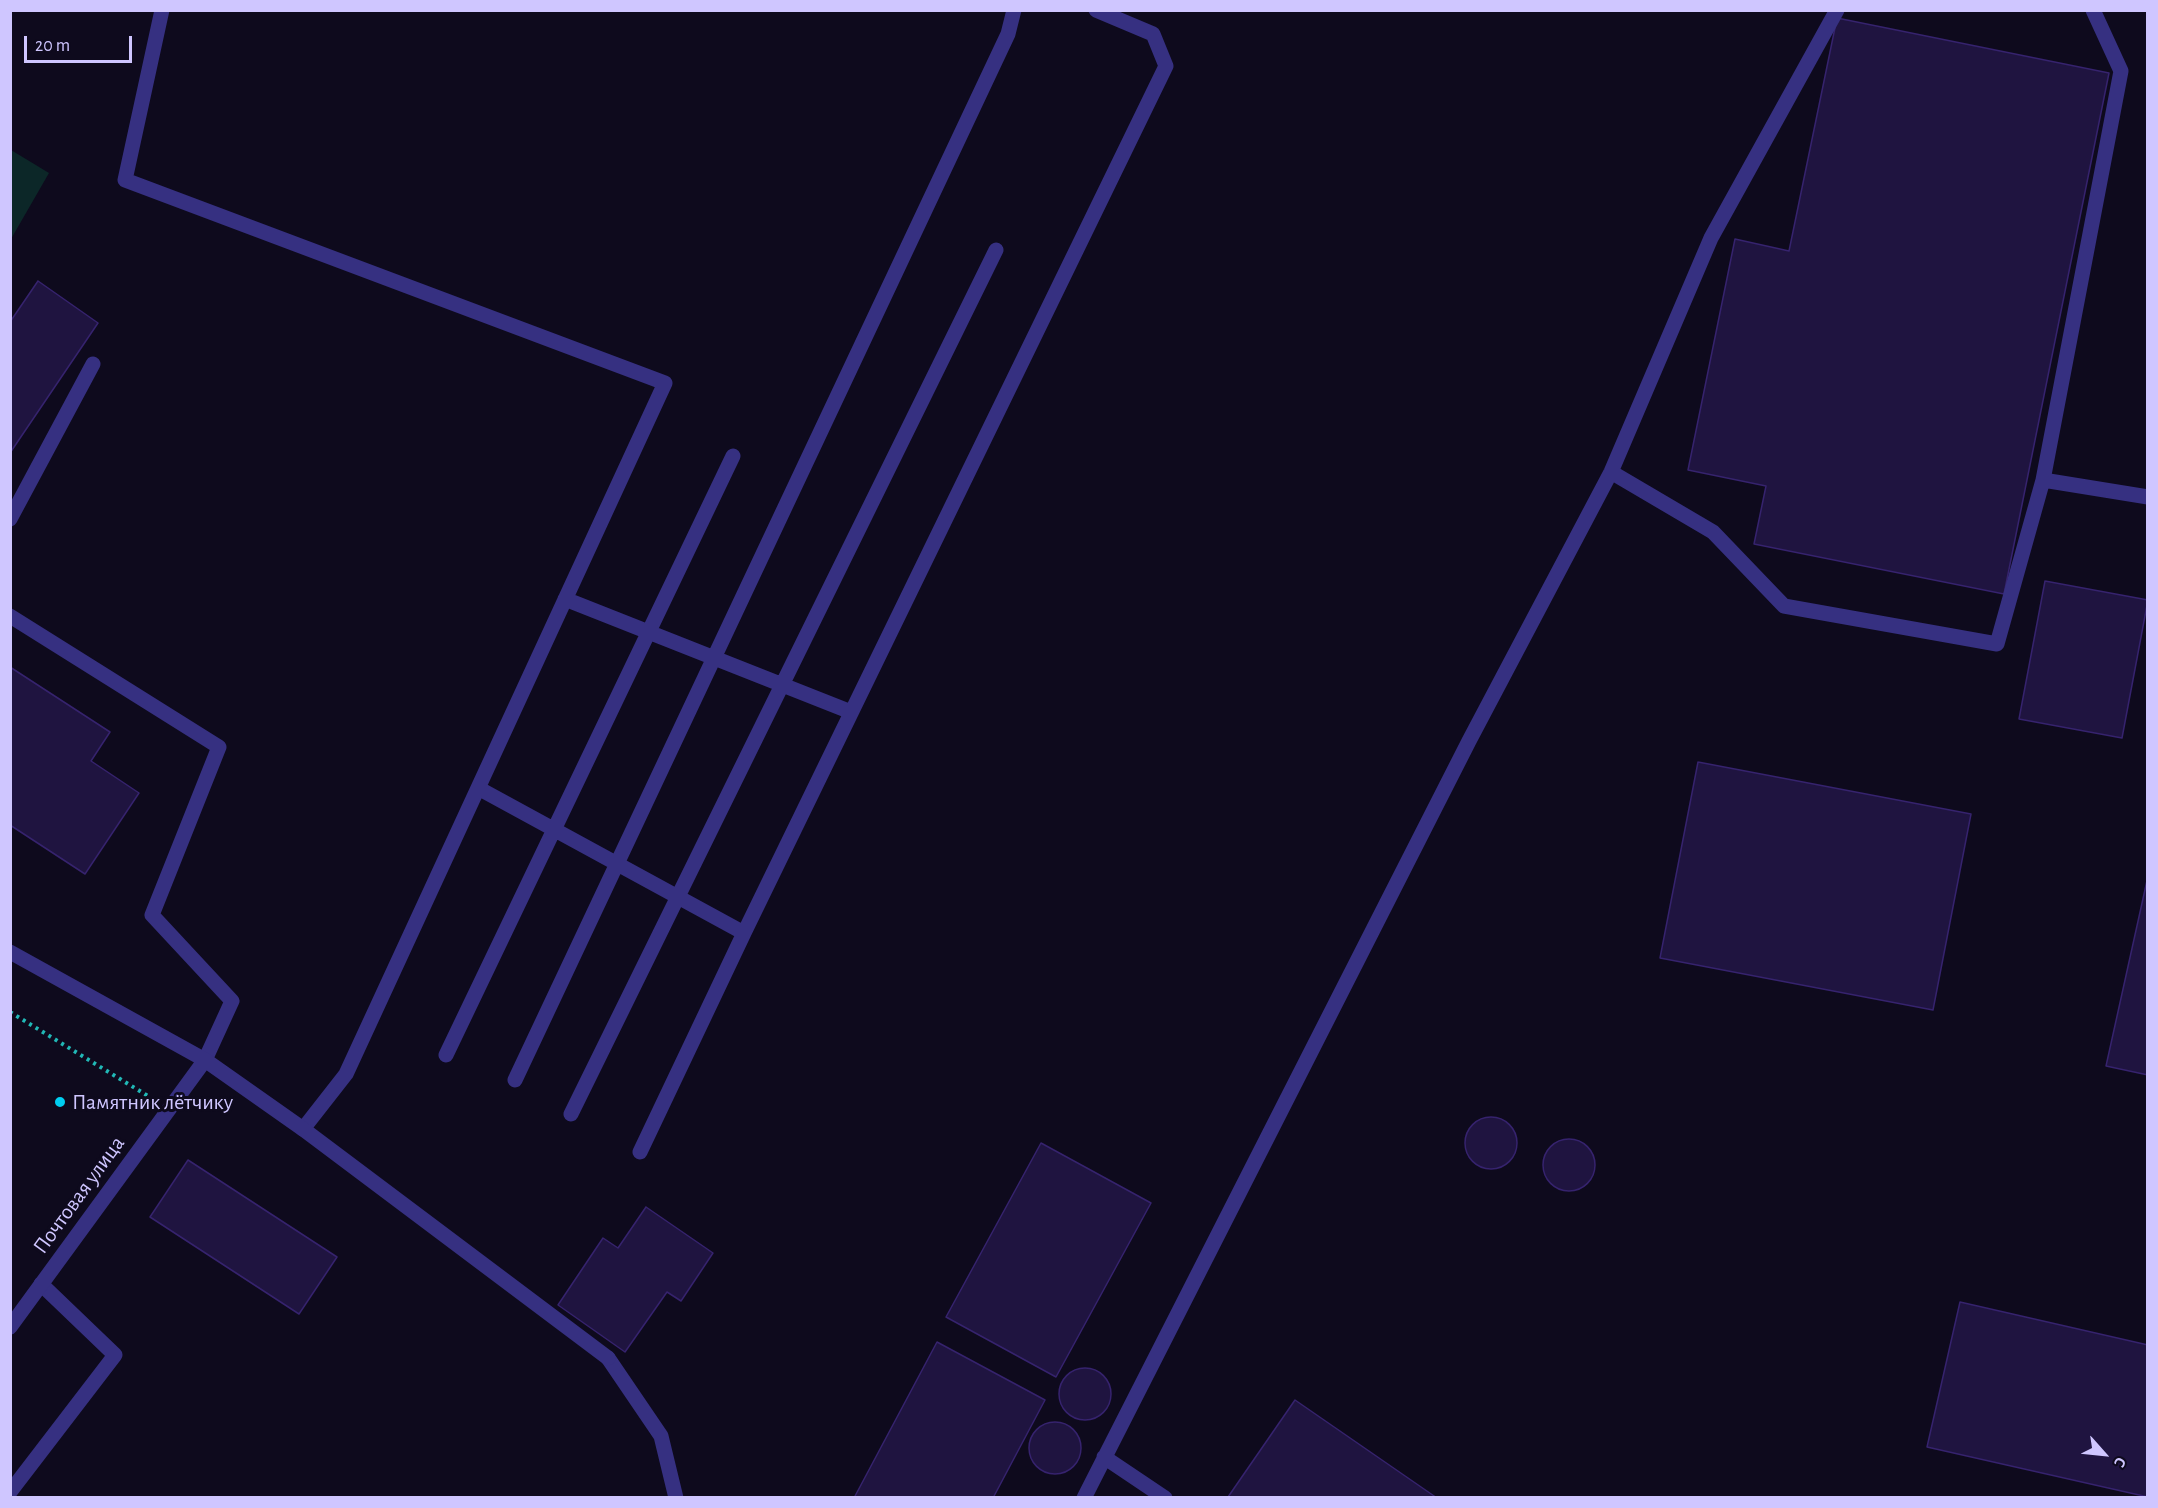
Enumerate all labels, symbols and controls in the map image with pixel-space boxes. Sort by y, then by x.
scale bar [27,24,135,62]
text: 20 m [35,37,70,55]
place label: Памятник лётчику [72,1089,233,1115]
marker: Памятник лётчику [53,1095,67,1109]
street label: Почтовая улица [27,1131,131,1259]
north arrow [2074,1424,2134,1484]
text: С [2111,1455,2129,1470]

